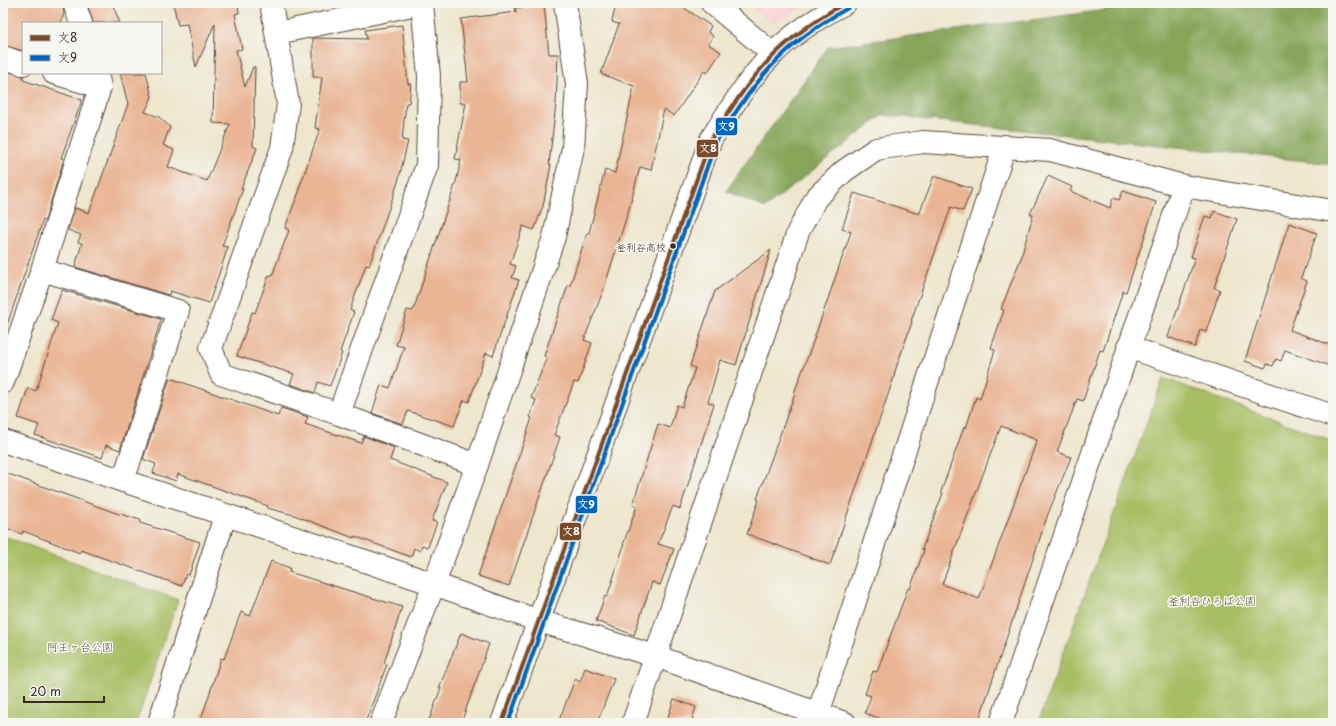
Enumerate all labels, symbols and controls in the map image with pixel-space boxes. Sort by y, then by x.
legend [22,22,162,74]
text: 文8 [58,28,78,46]
text: 文9 [58,48,77,66]
line badge: 文9 [715,117,738,136]
text: 文9 [717,117,735,134]
line badge: 文8 [696,139,719,158]
text: 文8 [699,139,717,156]
place label: 釜利谷高校 [616,239,666,254]
marker: 釜利谷高校 [668,241,678,251]
line badge: 文9 [575,495,598,514]
text: 文9 [577,495,595,512]
line badge: 文8 [559,522,582,541]
text: 文8 [562,522,580,539]
park label: 釜利谷ひろば公園 [1168,592,1256,609]
park label: 阿王ヶ台公園 [47,638,113,655]
scale bar [24,678,104,704]
text: 20 m [30,682,61,700]

